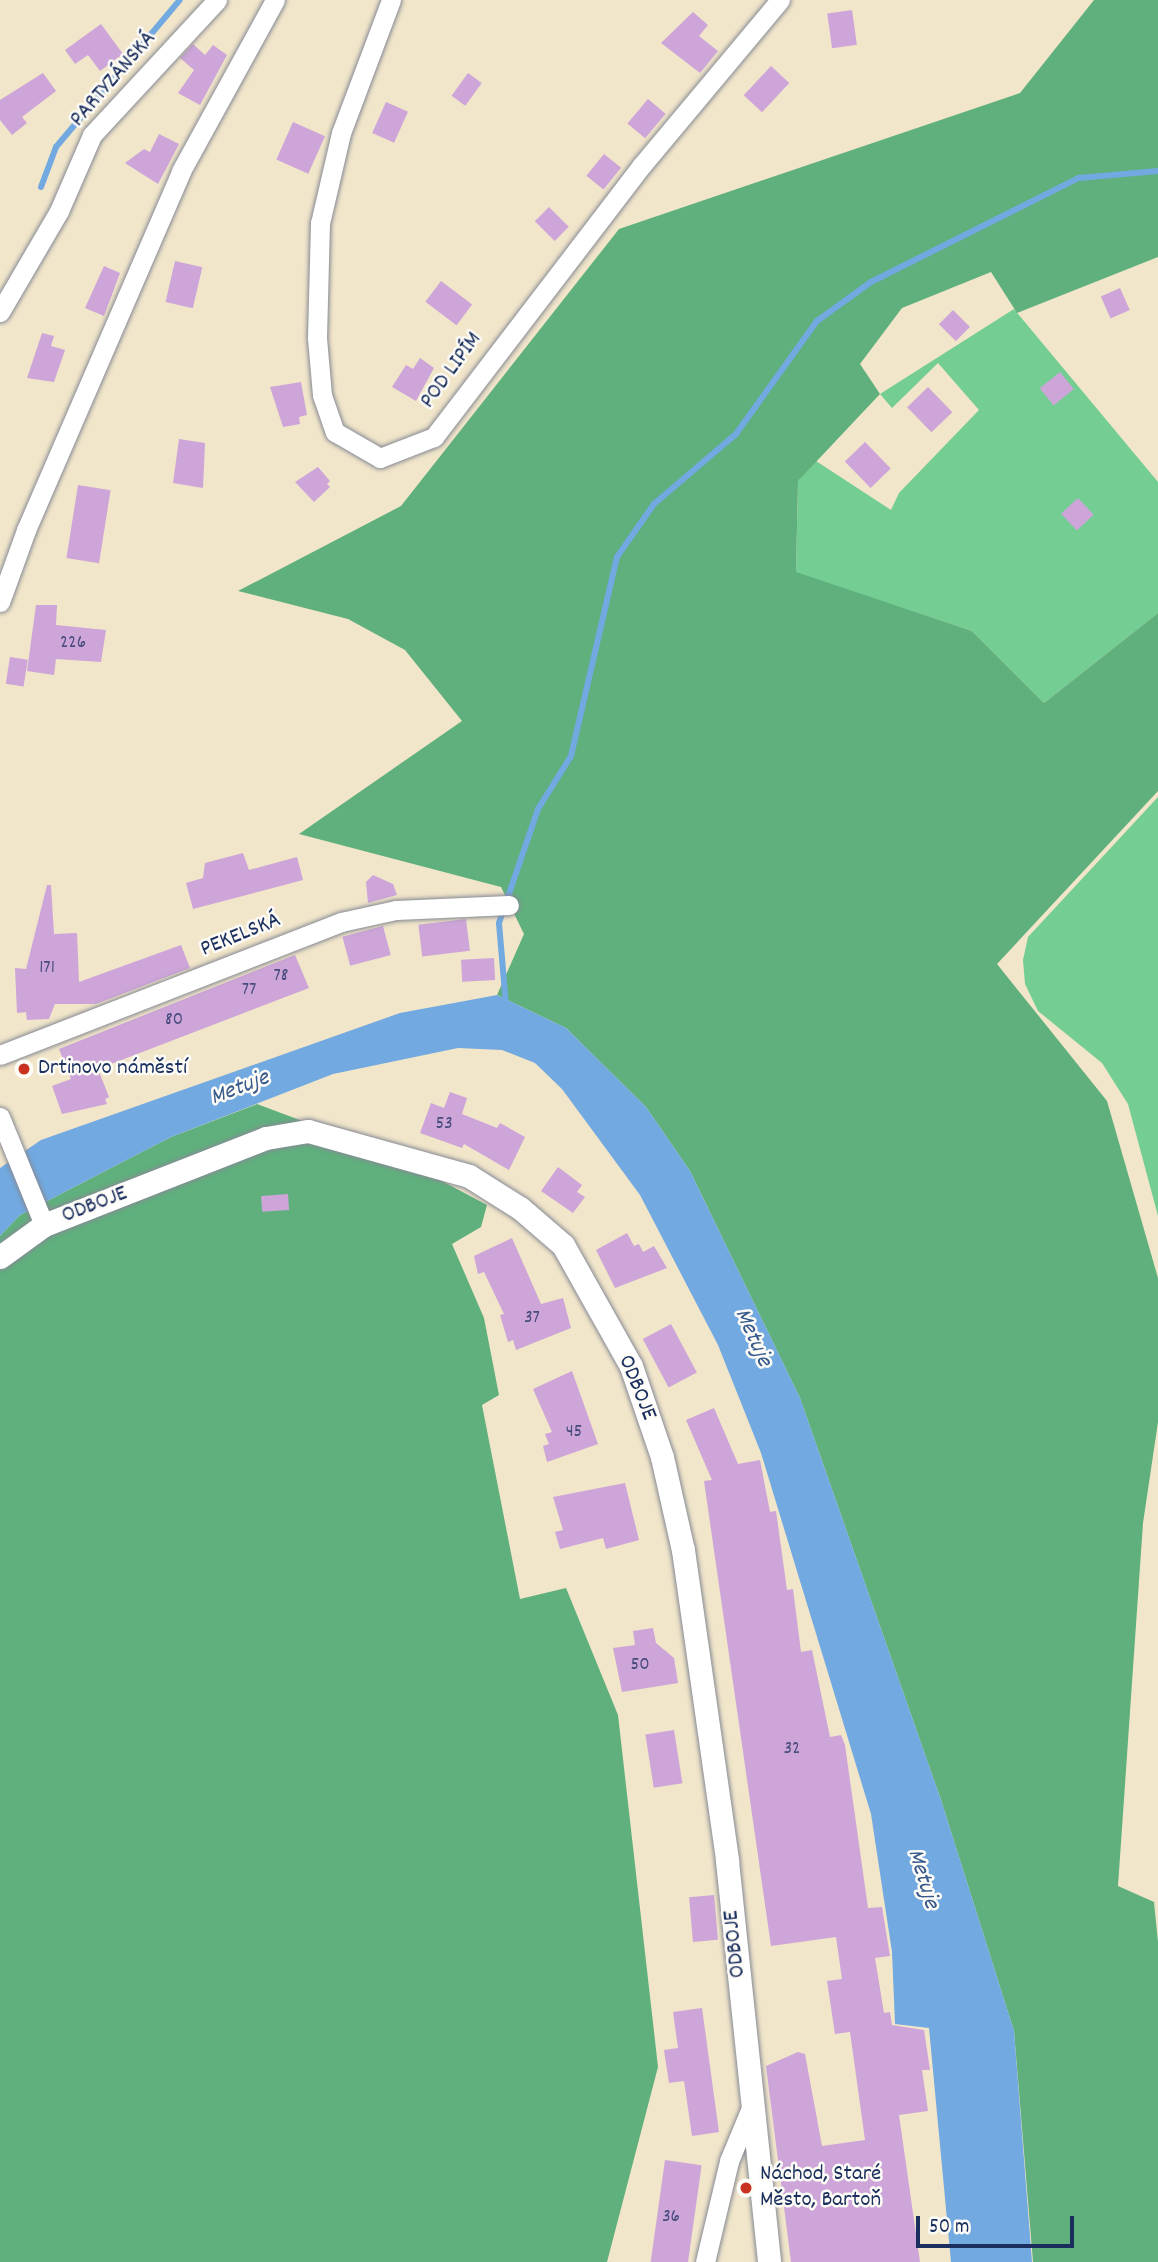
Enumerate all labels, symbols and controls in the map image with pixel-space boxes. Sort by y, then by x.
street label: PARTYZÁNSKÁ [65,26,163,134]
street label: POD LIPÍM [415,327,489,415]
house number: 226 [60,633,86,655]
street label: PEKELSKÁ [197,907,285,965]
house number: 171 [39,958,55,980]
house number: 78 [274,966,288,988]
house number: 77 [242,980,256,1002]
house number: 80 [165,1010,183,1032]
place label: Drtinovo náměstí [38,1055,187,1083]
marker: Drtinovo náměstí [16,1061,32,1077]
water label: Metuje [207,1065,273,1113]
house number: 53 [435,1114,453,1136]
street label: ODBOJE [58,1181,132,1231]
water label: Metuje [727,1304,777,1372]
house number: 37 [524,1308,540,1330]
street label: ODBOJE [610,1351,662,1425]
house number: 45 [566,1422,582,1444]
house number: 50 [630,1655,650,1677]
house number: 32 [784,1739,800,1761]
water label: Metuje [899,1846,945,1912]
street label: ODBOJE [719,1909,753,1979]
place label: Náchod, Staré Město, Bartoň [760,2161,881,2215]
marker: Náchod, Staré Město, Bartoň [738,2180,754,2196]
scale bar [920,2202,1078,2246]
house number: 36 [662,2207,680,2229]
text: 50 m [929,2213,969,2243]

